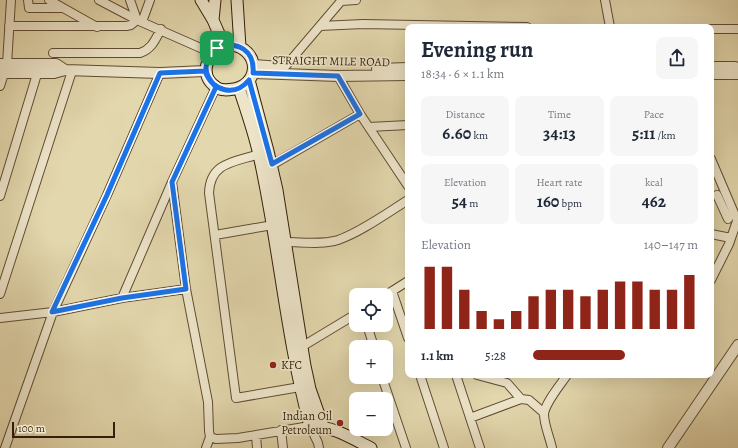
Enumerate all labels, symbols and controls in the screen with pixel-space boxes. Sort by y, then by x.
pin [200,31,234,65]
text: Evening run [421,35,533,65]
icon: arrive [206,37,228,59]
button: share [656,37,698,79]
street label: STRAIGHT MILE ROAD [272,52,390,70]
text: 18:34 · 6 × 1.1 km [421,65,504,82]
text: Distance [445,107,485,122]
text: Time [548,107,571,122]
text: Pace [644,107,664,122]
text: 6.60 [442,122,471,145]
text: 34:13 [543,122,576,145]
text: 5:11 [632,122,655,145]
text: km [471,128,488,143]
text: /km [655,128,676,143]
text: Elevation [444,175,486,190]
text: Heart rate [537,175,582,190]
text: kcal [645,175,663,190]
text: 54 [452,190,467,213]
text: 160 [537,190,559,213]
text: 462 [642,190,666,213]
text: m [467,196,478,211]
text: bpm [559,196,582,211]
text: Elevation [421,236,471,253]
text: 140–147 m [644,236,698,253]
map controls [349,288,393,436]
button: locate [349,288,393,332]
button: + [349,340,393,384]
text: 1.1 km [421,347,454,364]
text: 5:28 [485,347,506,364]
place label: KFC [281,357,302,373]
marker: KFC [268,360,278,370]
button: − [349,392,393,436]
place label: Indian Oil Petroleum [281,408,332,438]
marker: Indian Oil Petroleum [335,418,345,428]
scale bar [12,420,115,439]
text: 100 m [18,421,45,436]

